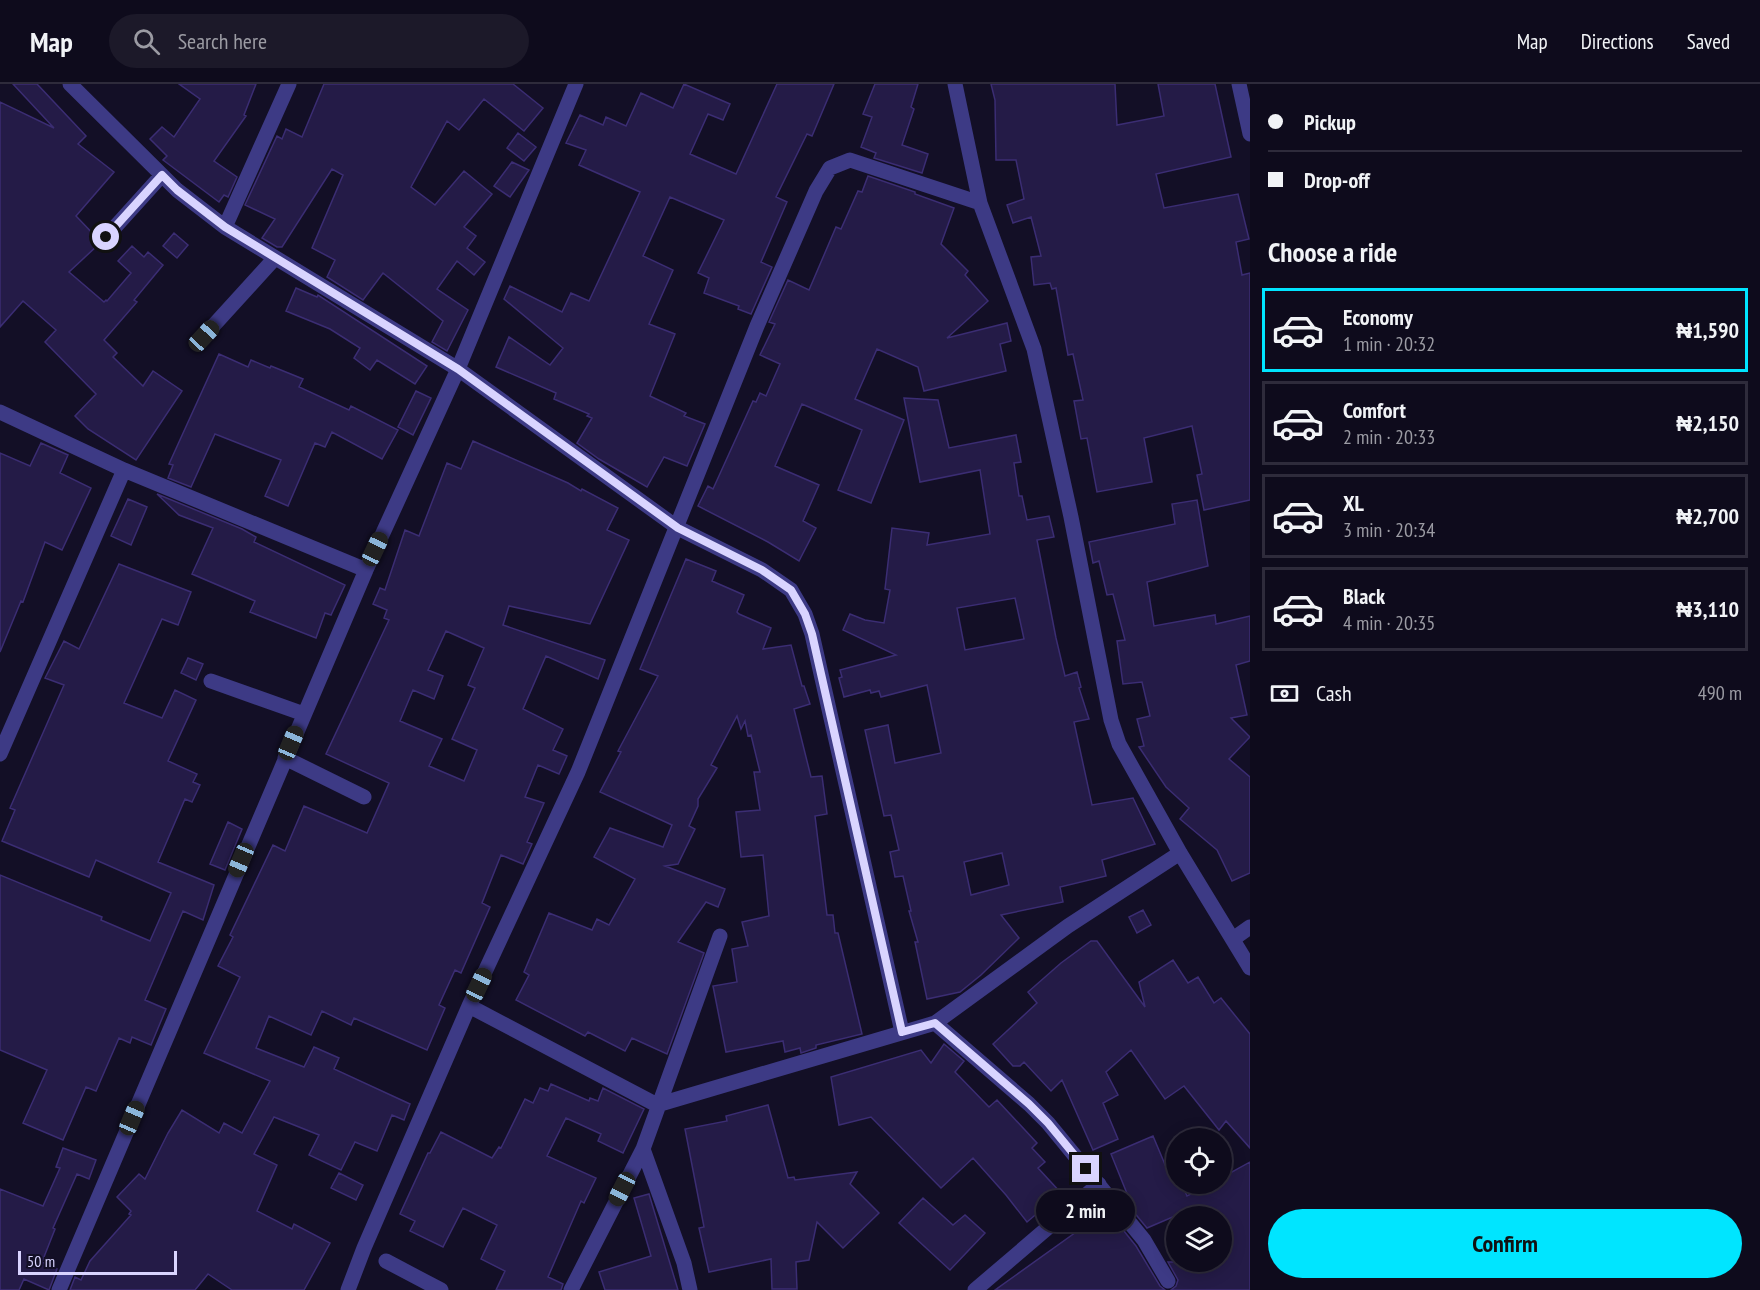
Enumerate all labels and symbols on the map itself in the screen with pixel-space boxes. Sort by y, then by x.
route start [92,223,119,250]
car [185,317,223,355]
car [359,529,391,569]
car [276,723,306,763]
car [226,840,256,880]
car [463,965,495,1005]
car [117,1098,147,1138]
route end [1072,1155,1099,1182]
car [606,1169,638,1209]
callout: 2 min [1036,1190,1136,1232]
scale bar [18,1248,177,1276]

